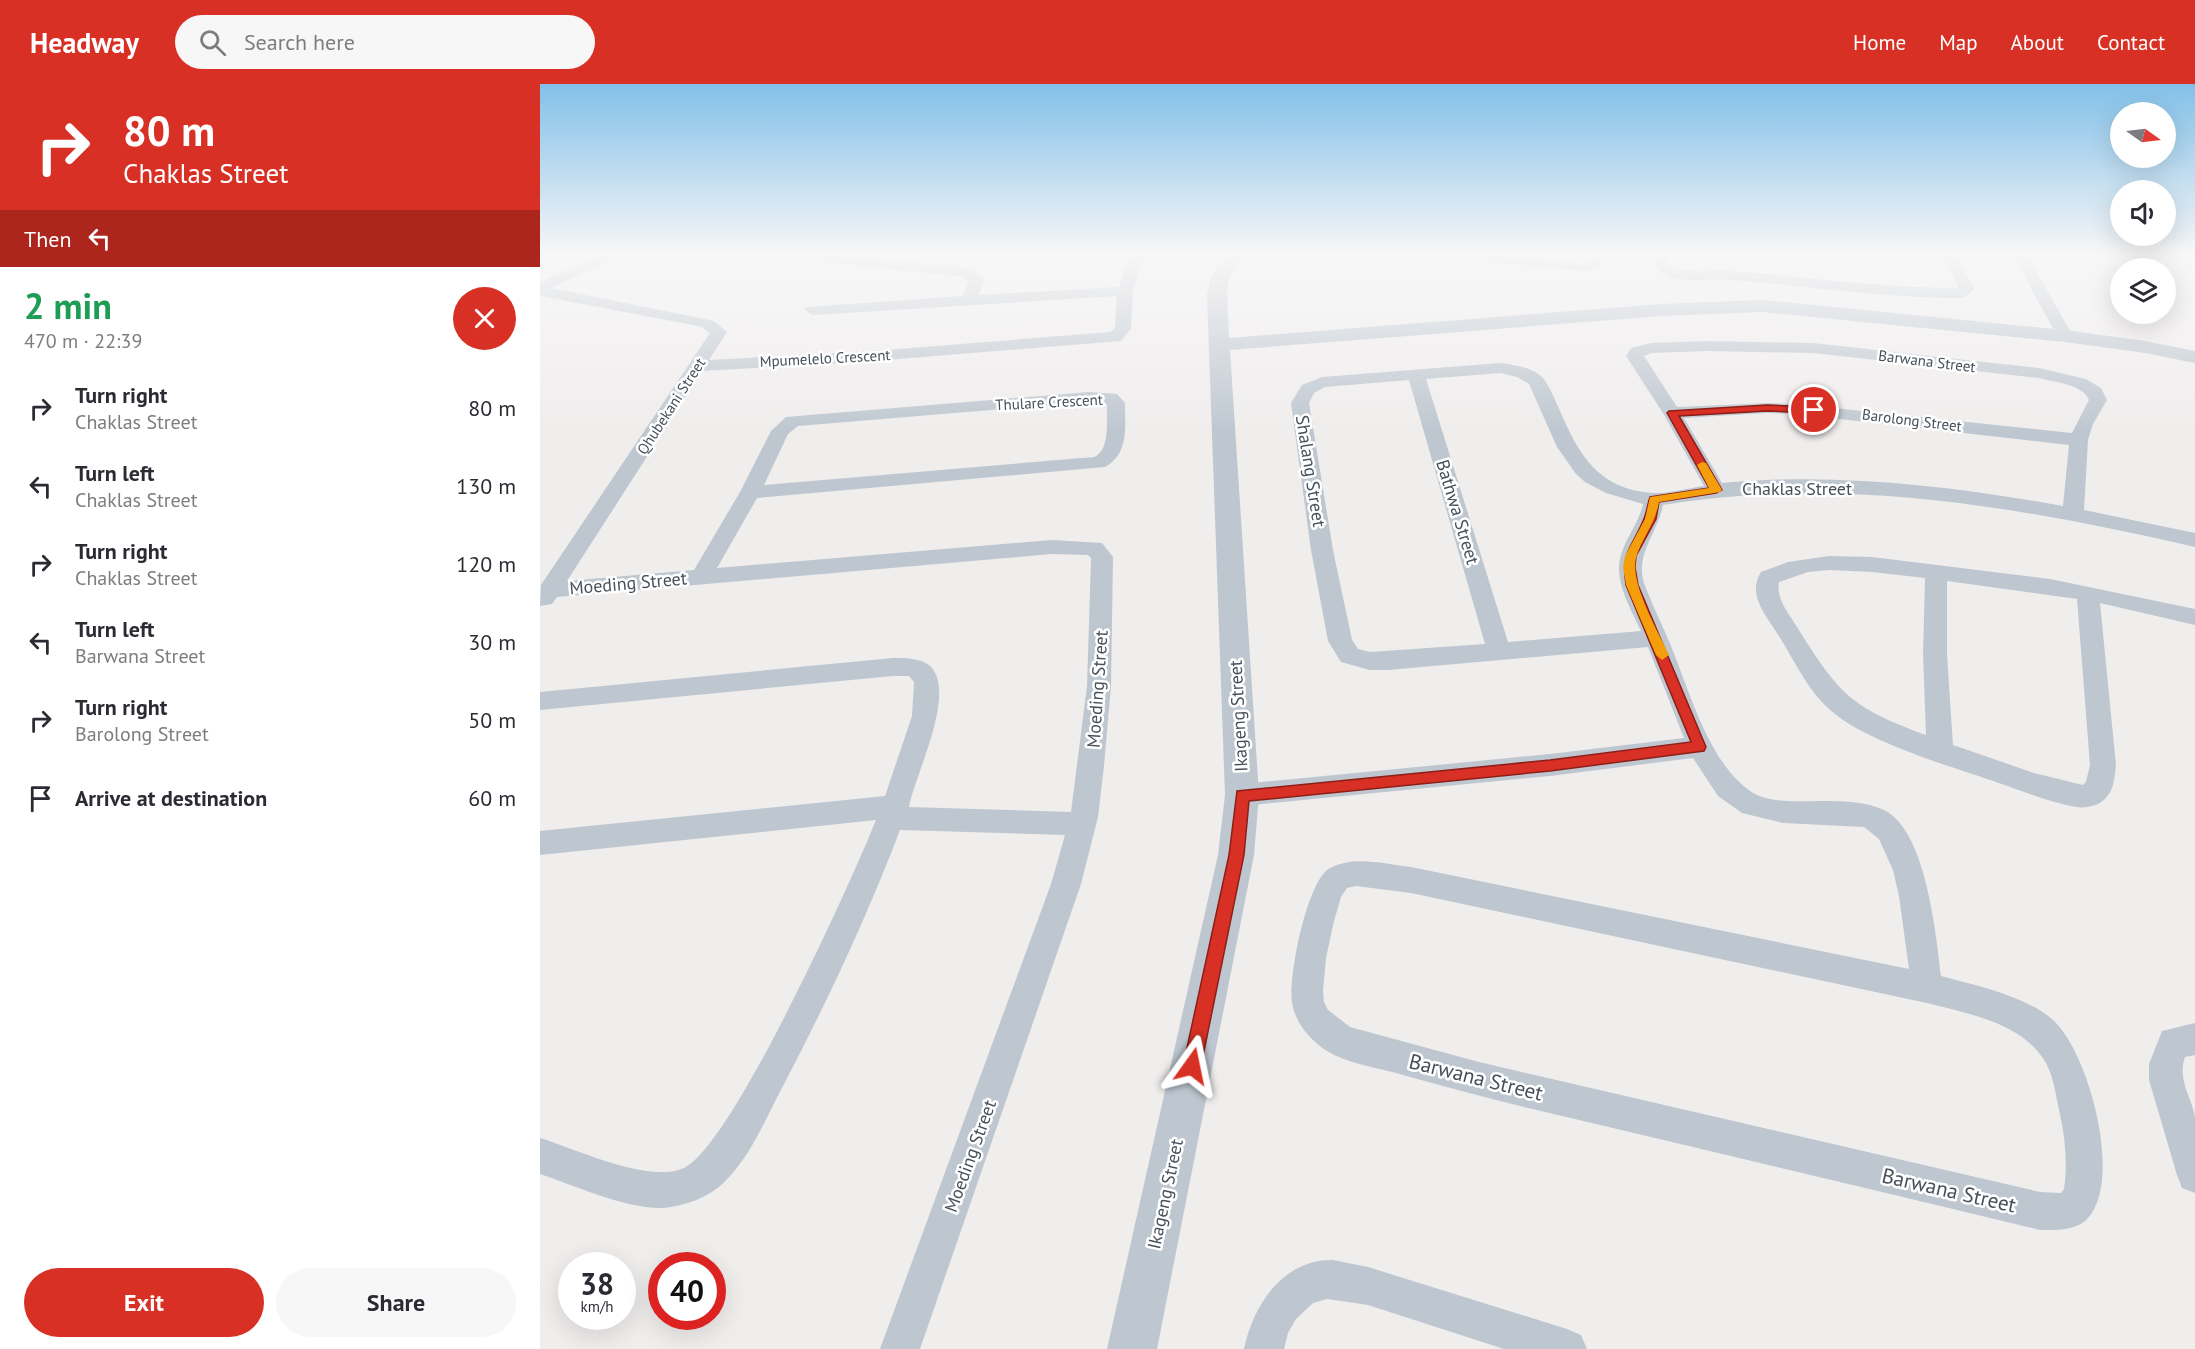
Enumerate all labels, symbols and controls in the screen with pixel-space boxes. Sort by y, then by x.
search box [175,15,595,69]
text: Headway [30,24,139,61]
icon: search [196,26,229,59]
text: Search here [244,28,355,56]
text: Home [1853,29,1906,56]
text: Map [1939,29,1978,56]
text: About [2011,29,2064,56]
text: Contact [2097,29,2165,56]
north arrow [2110,102,2176,168]
map controls [2110,102,2176,324]
text: 80 m [123,103,215,158]
icon: right [24,108,102,186]
text: Chaklas Street [123,156,288,190]
button: sound [2110,180,2176,246]
icon: left [83,222,116,255]
text: Then [24,225,71,253]
button: layers [2110,258,2176,324]
text: 2 min [24,282,112,329]
button: close [453,287,516,350]
text: 470 m · 22:39 [24,328,142,354]
street label: Mpumelelo Crescent [759,345,891,371]
street label: Barwana Street [1877,346,1977,376]
street label: Qhubekani Street [633,354,709,458]
text: Turn right [75,381,167,409]
pin [1788,384,1839,435]
street label: Thulare Crescent [995,390,1103,414]
icon: right [24,392,57,425]
icon: arrive [1797,393,1830,426]
text: 80 m [468,394,516,422]
street label: Barolong Street [1861,404,1963,436]
text: Chaklas Street [75,409,197,435]
street label: Shalang Street [1291,413,1331,529]
street label: Bathwa Street [1431,457,1485,567]
text: Turn left [75,459,155,487]
icon: left [24,470,57,503]
text: 130 m [456,472,516,500]
street label: Chaklas Street [1742,477,1852,500]
text: Chaklas Street [75,487,197,513]
text: Turn right [75,537,167,565]
icon: right [24,548,57,581]
text: 120 m [456,550,516,578]
text: Chaklas Street [75,565,197,591]
street label: Moeding Street [568,566,688,600]
text: Turn left [75,615,155,643]
icon: left [24,626,57,659]
text: 30 m [468,628,516,656]
street label: Moeding Street [1081,629,1113,749]
text: Barwana Street [75,643,205,669]
street label: Ikageng Street [1224,660,1252,772]
text: Turn right [75,693,167,721]
icon: right [24,704,57,737]
text: 50 m [468,706,516,734]
text: Barolong Street [75,721,209,747]
icon: arrive [24,782,57,815]
text: Arrive at destination [75,784,267,812]
text: 60 m [468,784,516,812]
position arrow [1160,1034,1224,1098]
street label: Barwana Street [1406,1047,1546,1107]
street label: Moeding Street [939,1097,1001,1215]
street label: Ikageng Street [1142,1137,1188,1251]
street label: Barwana Street [1879,1161,2019,1219]
speed limit sign: 40 [648,1252,726,1330]
text: 38 [580,1264,614,1303]
button: Exit [24,1268,264,1337]
button: Share [276,1268,516,1337]
text: km/h [581,1297,613,1316]

